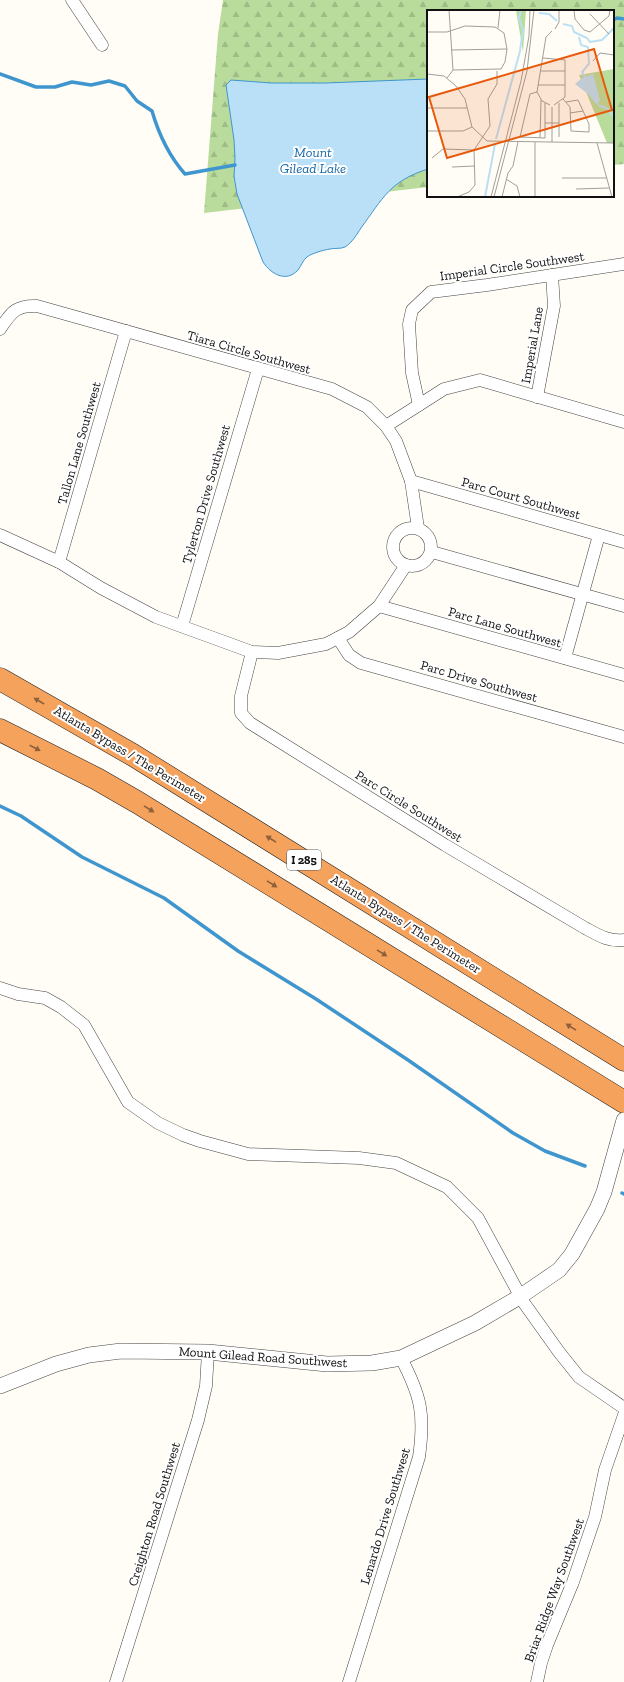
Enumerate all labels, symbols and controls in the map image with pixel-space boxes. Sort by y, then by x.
inset map [427,10,614,197]
water label: Mount Gilead Lake [280,144,346,177]
street label: Imperial Circle Southwest [439,248,585,284]
street label: Imperial Lane [518,306,546,384]
street label: Tiara Circle Southwest [185,327,313,377]
street label: Tallon Lane Southwest [54,380,104,506]
street label: Tylerton Drive Southwest [179,423,233,565]
street label: Parc Court Southwest [460,474,582,522]
street label: Parc Lane Southwest [447,604,564,650]
street label: Parc Drive Southwest [419,657,539,705]
one-way arrow [33,697,45,704]
street label: Atlanta Bypass / The Perimeter [52,703,208,805]
one-way arrow [29,744,41,751]
street label: Parc Circle Southwest [353,767,465,845]
one-way arrow [143,806,155,813]
one-way arrow [265,836,277,843]
road number: I 285 [287,850,321,870]
street label: Atlanta Bypass / The Perimeter [328,872,484,976]
one-way arrow [266,881,278,888]
one-way arrow [377,949,388,957]
one-way arrow [566,1023,576,1031]
street label: Mount Gilead Road Southwest [178,1344,348,1370]
street label: Creighton Road Southwest [125,1440,183,1588]
street label: Lenardo Drive Southwest [357,1446,413,1586]
street label: Briar Ridge Way Southwest [521,1516,587,1664]

